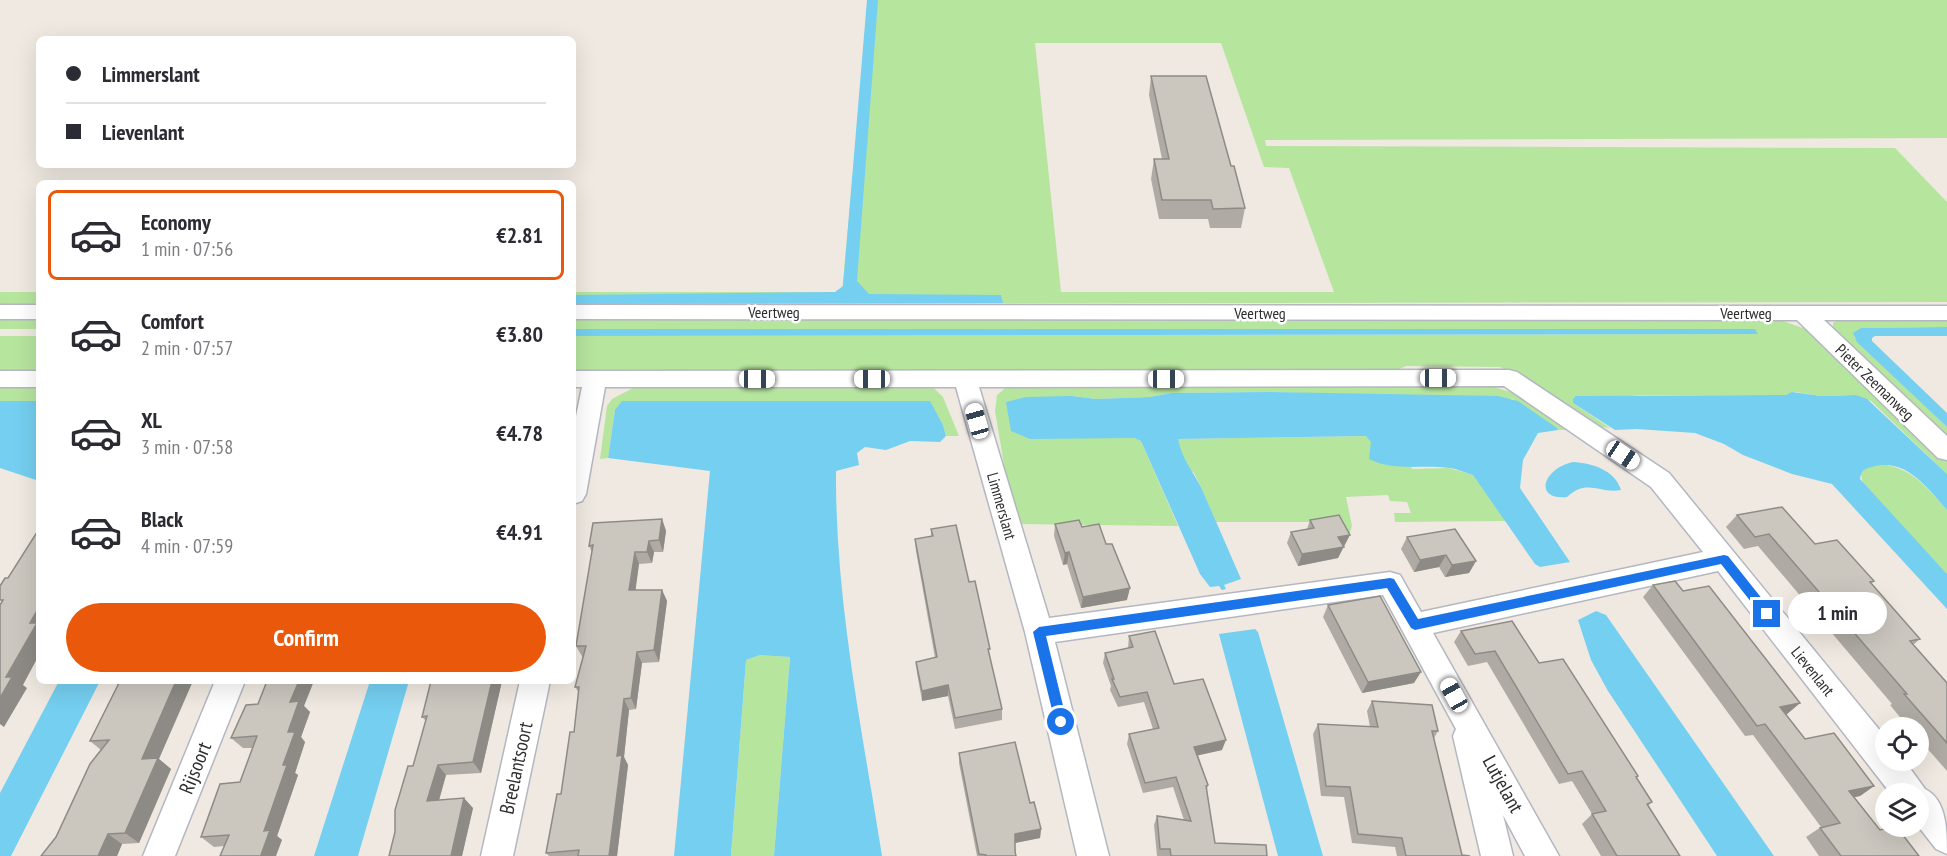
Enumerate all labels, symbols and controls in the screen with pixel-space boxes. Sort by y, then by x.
text: Limmerslant [102,60,200,88]
text: Lievenlant [102,118,184,146]
icon: car [69,208,123,262]
text: Economy [141,208,211,236]
text: €2.81 [496,221,543,249]
text: 1 min · 07:56 [141,236,233,262]
street label: Veertweg [747,302,800,322]
street label: Veertweg [1233,303,1286,323]
street label: Veertweg [1719,303,1772,323]
icon: car [69,307,123,361]
text: Comfort [141,307,204,335]
text: €3.80 [496,320,543,348]
text: 2 min · 07:57 [141,335,233,361]
street label: Pieter Zeemanweg [1831,339,1919,425]
car [1420,369,1456,387]
car [739,370,775,388]
car [854,370,890,388]
car [1148,370,1184,388]
car [963,401,991,441]
icon: car [69,406,123,460]
text: XL [141,406,162,434]
text: €4.78 [496,419,543,447]
text: 3 min · 07:58 [141,434,233,460]
car [1603,437,1643,473]
street label: Limmerslant [983,470,1021,542]
icon: car [69,505,123,559]
text: Black [141,505,183,533]
text: €4.91 [496,518,543,546]
text: 4 min · 07:59 [141,533,233,559]
callout: 1 min [1788,593,1887,635]
route end [1753,600,1780,627]
text: 1 min [1817,600,1858,626]
button: Confirm [66,603,546,672]
street label: Lievenlant [1787,642,1839,700]
car [1437,675,1471,715]
route start [1047,708,1074,735]
map controls [1875,717,1929,837]
button: locate [1875,717,1929,771]
street label: Breelantsoort [494,719,539,817]
street label: Rijsoort [173,738,217,798]
street label: Lutjelant [1477,751,1530,818]
button: layers [1875,783,1929,837]

